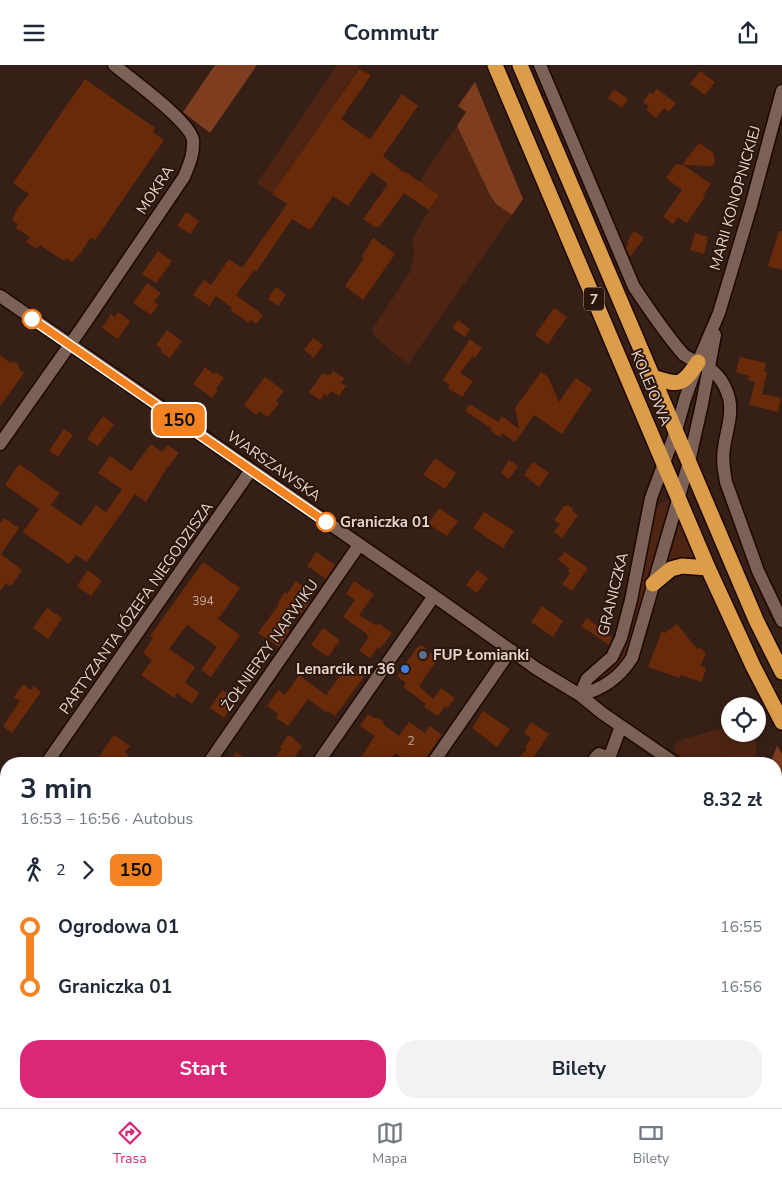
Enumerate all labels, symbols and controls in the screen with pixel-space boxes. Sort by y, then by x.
text: Commutr [343,18,439,48]
icon: menu [20,19,48,47]
icon: share [734,19,762,47]
street label: MARII KONOPNICKIEJ [705,123,765,273]
street label: MOKRA [132,162,178,218]
road number: 7 [584,287,604,310]
unlabelled marker [22,309,42,329]
street label: KOLEJOWA [626,347,676,429]
line badge: 150 [150,404,208,436]
text: 150 [163,408,195,432]
street label: WARSZAWSKA [223,426,325,506]
street label: PARTYZANTA JÓZEFA NIEGODZISZA [54,497,217,718]
marker: Graniczka 01 [316,512,336,532]
place label: Graniczka 01 [340,512,430,532]
street label: GRANICZKA [593,550,633,638]
street label: ŻOŁNIERZY NARWIKU [217,575,323,715]
house number: 394 [192,593,214,609]
place label: FUP Łomianki [433,645,529,665]
marker: FUP Łomianki [417,649,429,661]
place label: Lenarcik nr 36 [296,659,395,679]
marker: Lenarcik nr 36 [399,663,411,675]
map controls [721,697,766,742]
button: locate [721,697,766,742]
house number: 2 [407,733,415,749]
text: 3 min [20,770,92,808]
text: 8.32 zł [703,787,762,813]
text: 16:53 – 16:56 · Autobus [20,808,193,830]
icon: walk [20,856,48,884]
icon: forward [74,856,102,884]
text: 150 [120,858,152,882]
text: 2 [56,859,66,881]
text: Ogrodowa 01 [58,914,179,940]
text: 16:55 [720,916,762,938]
text: Graniczka 01 [58,974,172,1000]
text: 16:56 [720,976,762,998]
button: Start [20,1040,386,1098]
button: Bilety [396,1040,762,1098]
tab: Trasa [113,1119,147,1168]
tab: Mapa [372,1119,407,1168]
tab: Bilety [633,1119,669,1168]

